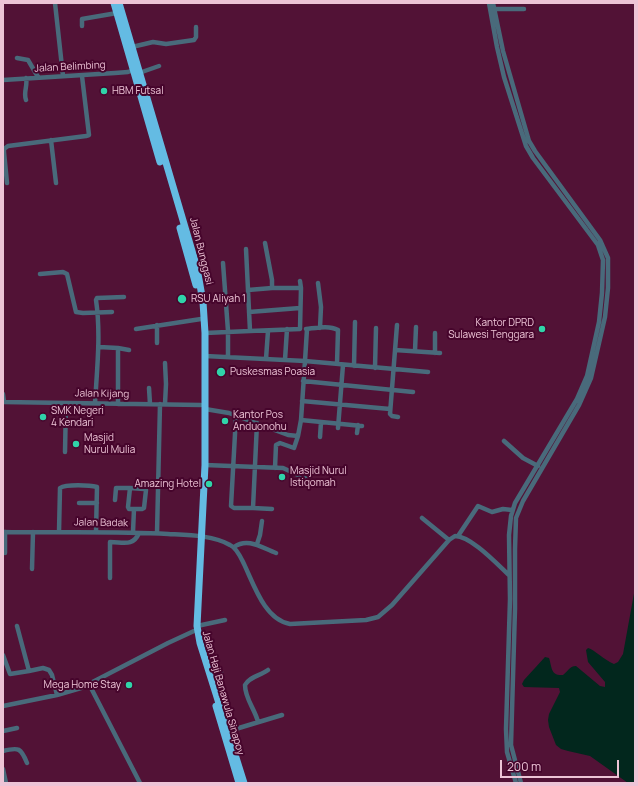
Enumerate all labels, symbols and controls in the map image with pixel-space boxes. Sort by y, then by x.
street label: Jalan Belimbing [34,59,106,75]
place label: HBM Futsal [112,85,163,97]
marker: HBM Futsal [99,86,109,96]
street label: Jalan Bunggasi [187,216,215,286]
marker: RSU Aliyah 1 [176,293,188,305]
place label: RSU Aliyah 1 [191,293,246,305]
place label: Kantor DPRD Sulawesi Tenggara [448,317,534,340]
marker: Kantor DPRD Sulawesi Tenggara [537,324,547,334]
marker: Puskesmas Poasia [215,366,227,378]
place label: Puskesmas Poasia [230,366,315,378]
street label: Jalan Kijang [75,388,129,400]
place label: SMK Negeri 4 Kendari [51,405,104,428]
place label: Kantor Pos Anduonohu [233,409,287,432]
marker: SMK Negeri 4 Kendari [38,412,48,422]
marker: Kantor Pos Anduonohu [220,416,230,426]
place label: Masjid Nurul Mulia [84,432,135,456]
marker: Masjid Nurul Mulia [71,439,81,449]
place label: Masjid Nurul Istiqomah [290,465,347,488]
marker: Masjid Nurul Istiqomah [277,472,287,482]
place label: Amazing Hotel [134,478,201,490]
marker: Amazing Hotel [204,479,214,489]
street label: Jalan Badak [74,517,128,529]
street label: Jalan Haji Banawula Sinapoy [200,630,246,756]
place label: Mega Home Stay [44,679,121,691]
marker: Mega Home Stay [124,680,134,690]
scale bar [502,752,621,778]
text: 200 m [507,758,541,775]

